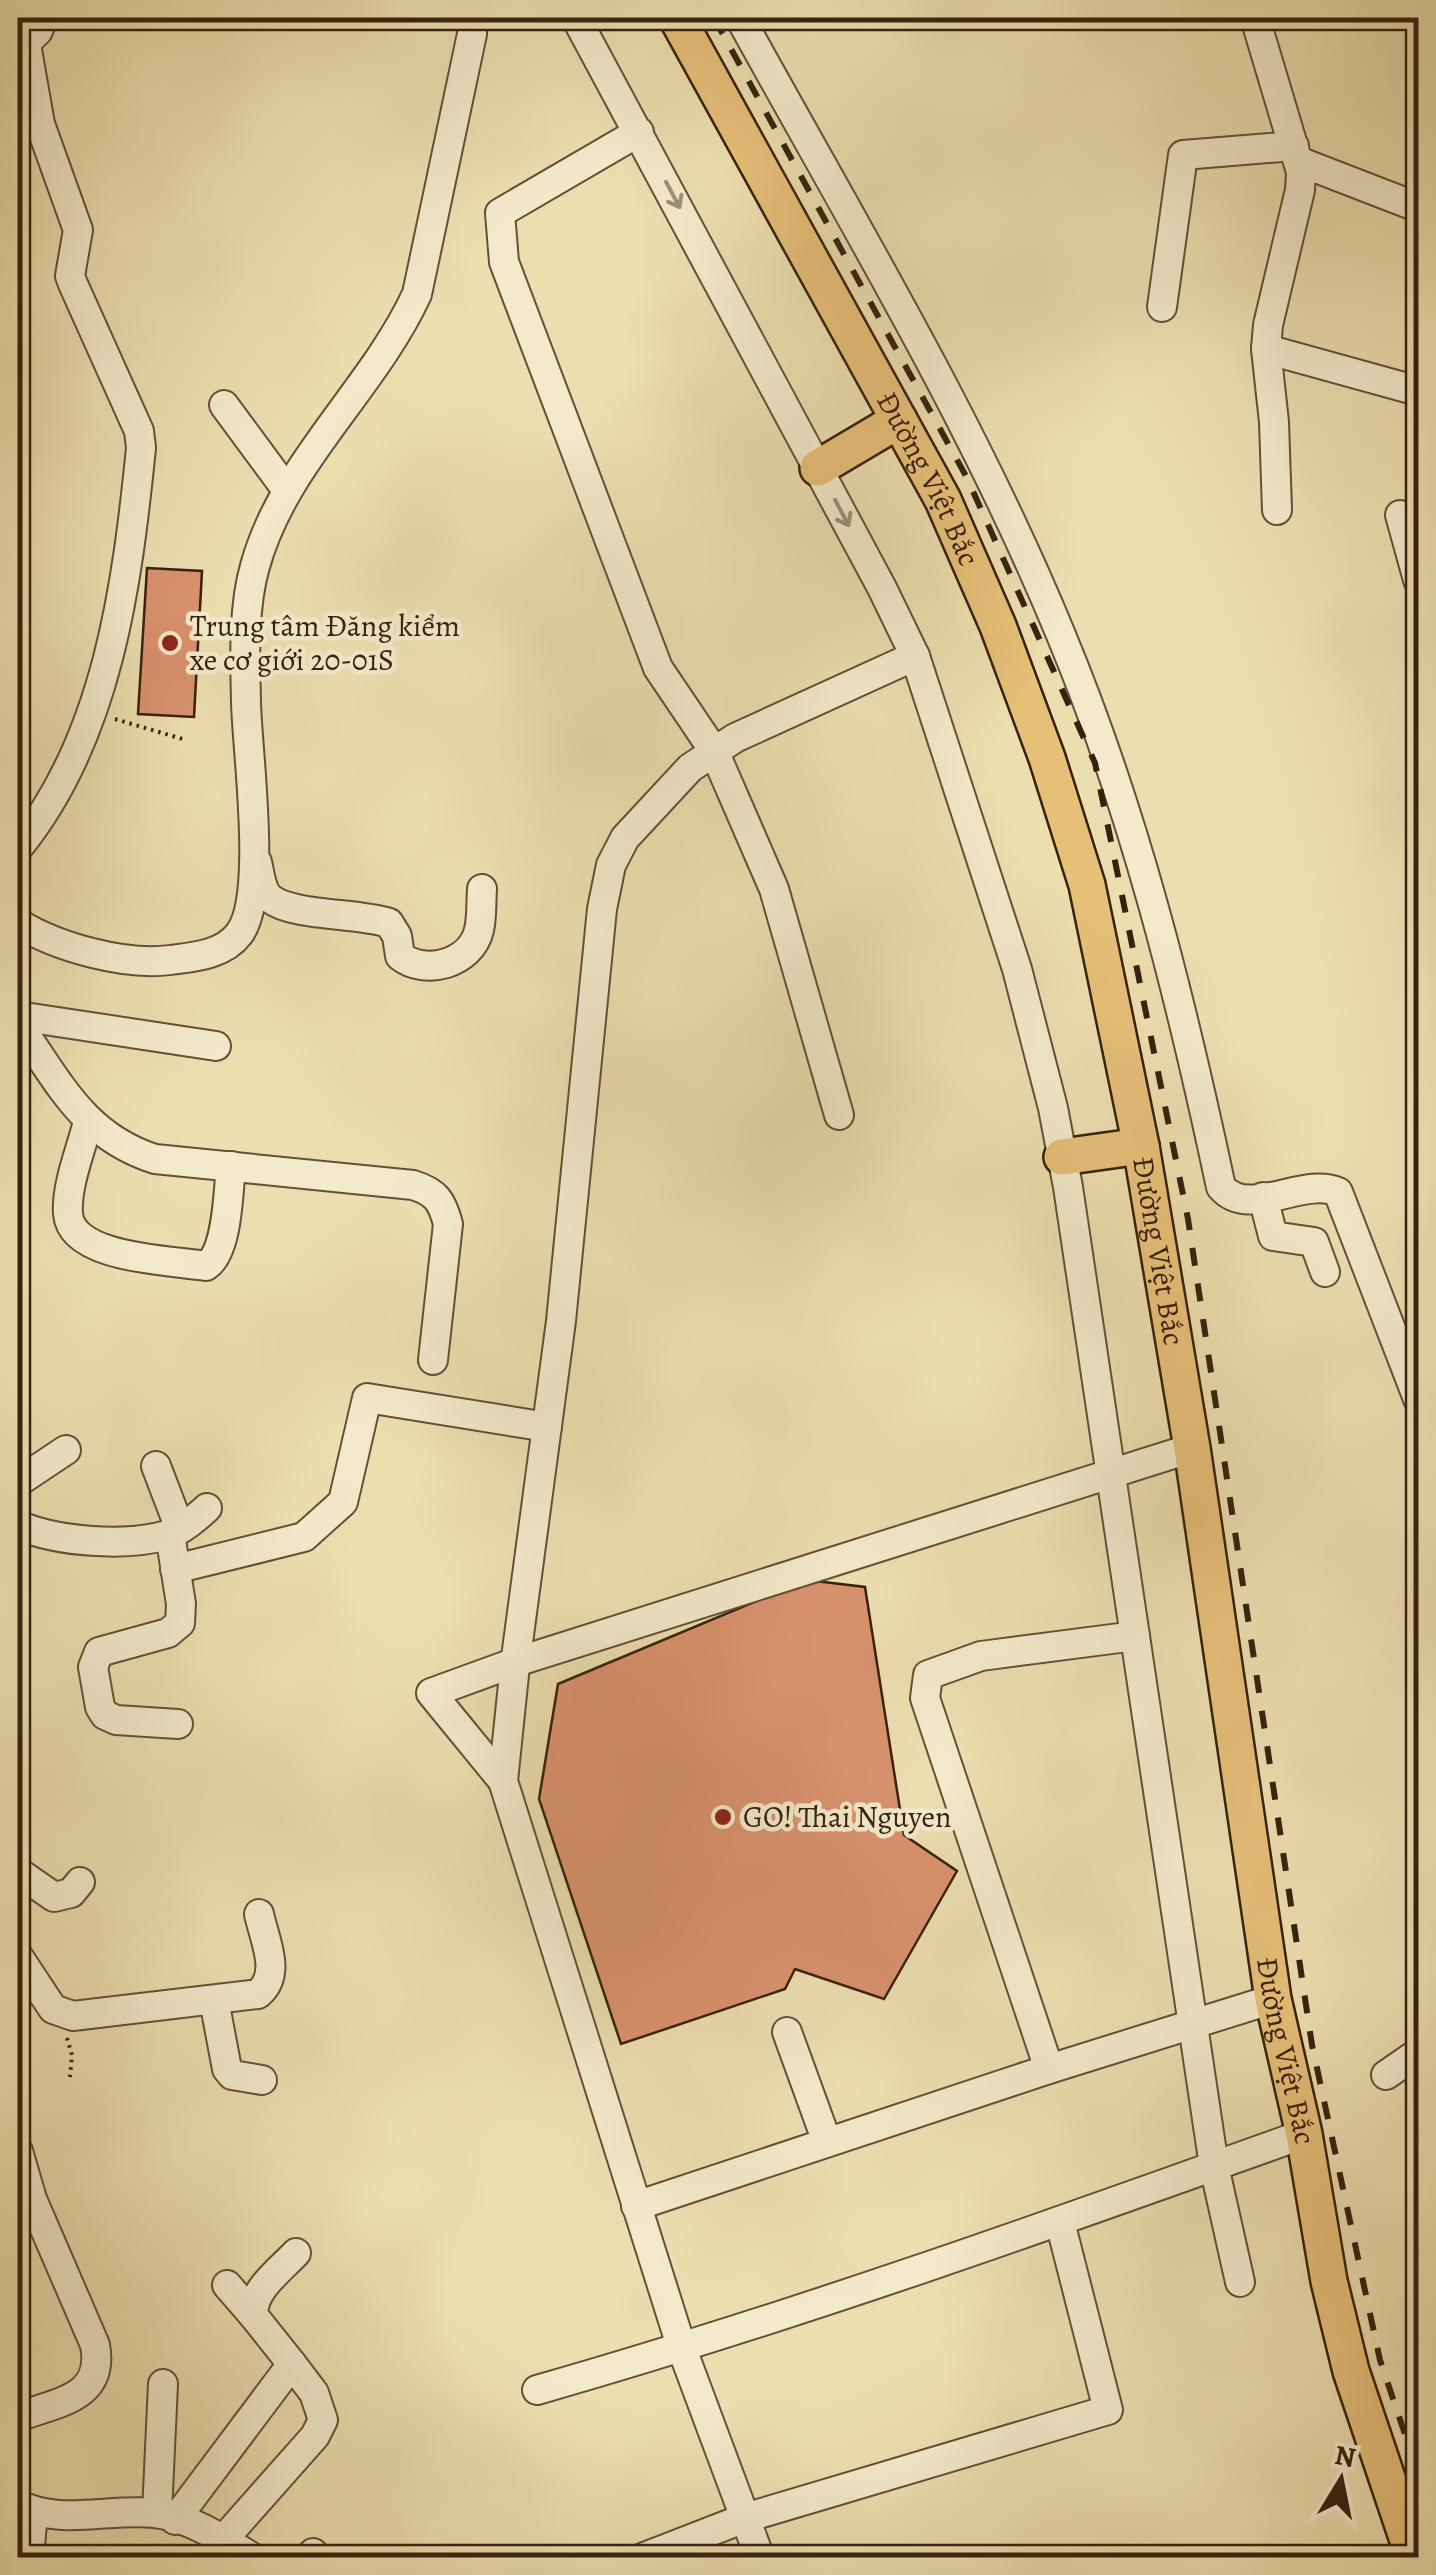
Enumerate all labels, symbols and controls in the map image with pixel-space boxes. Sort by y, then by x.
one-way arrow [664,180,683,210]
street label: Đường Việt Bắc [867,385,989,572]
one-way arrow [833,498,852,528]
place label: Trung tâm Đăng kiểm xe cơ giới 20-01S [190,606,460,680]
marker: Trung tâm Đăng kiểm xe cơ giới 20-01S [159,632,181,654]
street label: Đường Việt Bắc [1123,1154,1194,1348]
place label: GO! Thai Nguyen [743,1797,951,1837]
marker: GO! Thai Nguyen [712,1806,734,1828]
street label: Đường Việt Bắc [1247,1955,1325,2147]
north arrow [1291,2430,1391,2530]
text: N [1332,2436,1359,2477]

